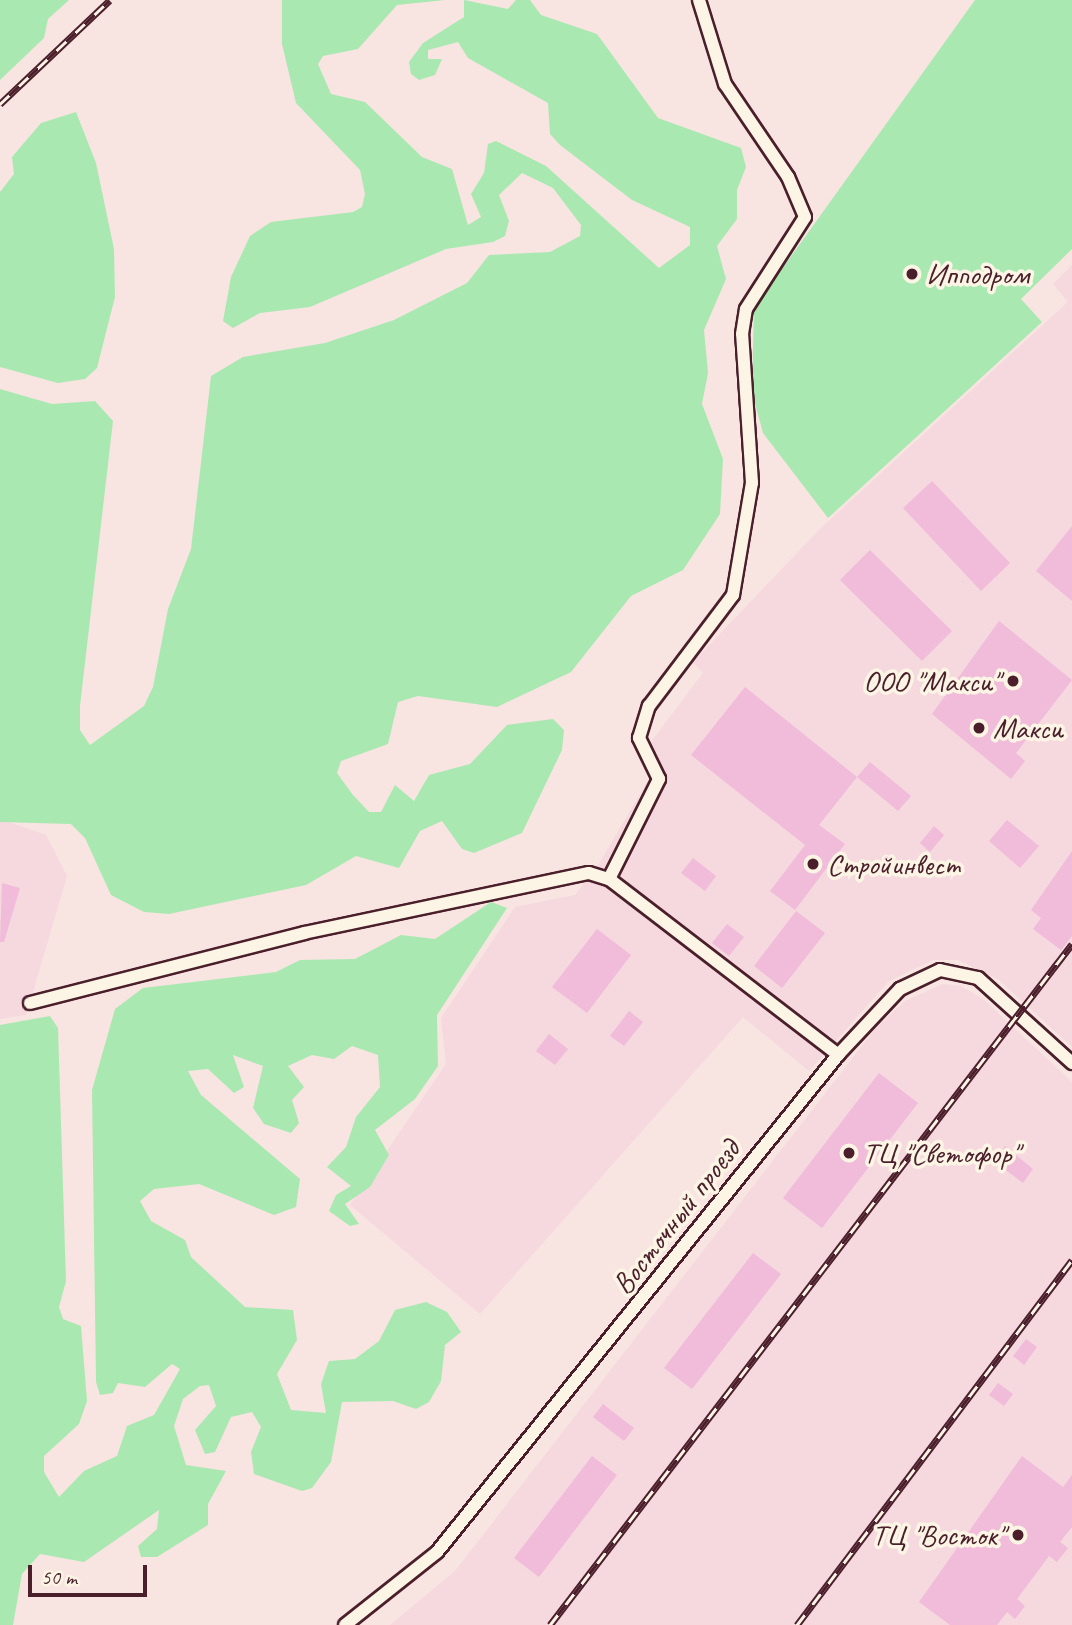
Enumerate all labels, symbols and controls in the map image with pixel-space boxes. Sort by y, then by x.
place label: Ипподром [926,256,1029,292]
marker: Ипподром [904,266,920,282]
place label: ООО "Макси" [863,663,999,699]
marker: ООО "Макси" [1005,673,1021,689]
place label: Макси [993,710,1063,746]
marker: Макси [971,720,987,736]
place label: Стройинвест [827,846,959,882]
marker: Стройинвест [805,856,821,872]
street label: Восточный проезд [604,1133,748,1301]
place label: ТЦ "Светофор" [863,1135,1019,1171]
marker: ТЦ "Светофор" [841,1145,857,1161]
place label: ТЦ "Восток" [872,1517,1004,1553]
marker: ТЦ "Восток" [1010,1527,1026,1543]
scale bar [32,1552,150,1596]
text: 50 m [41,1564,77,1590]

